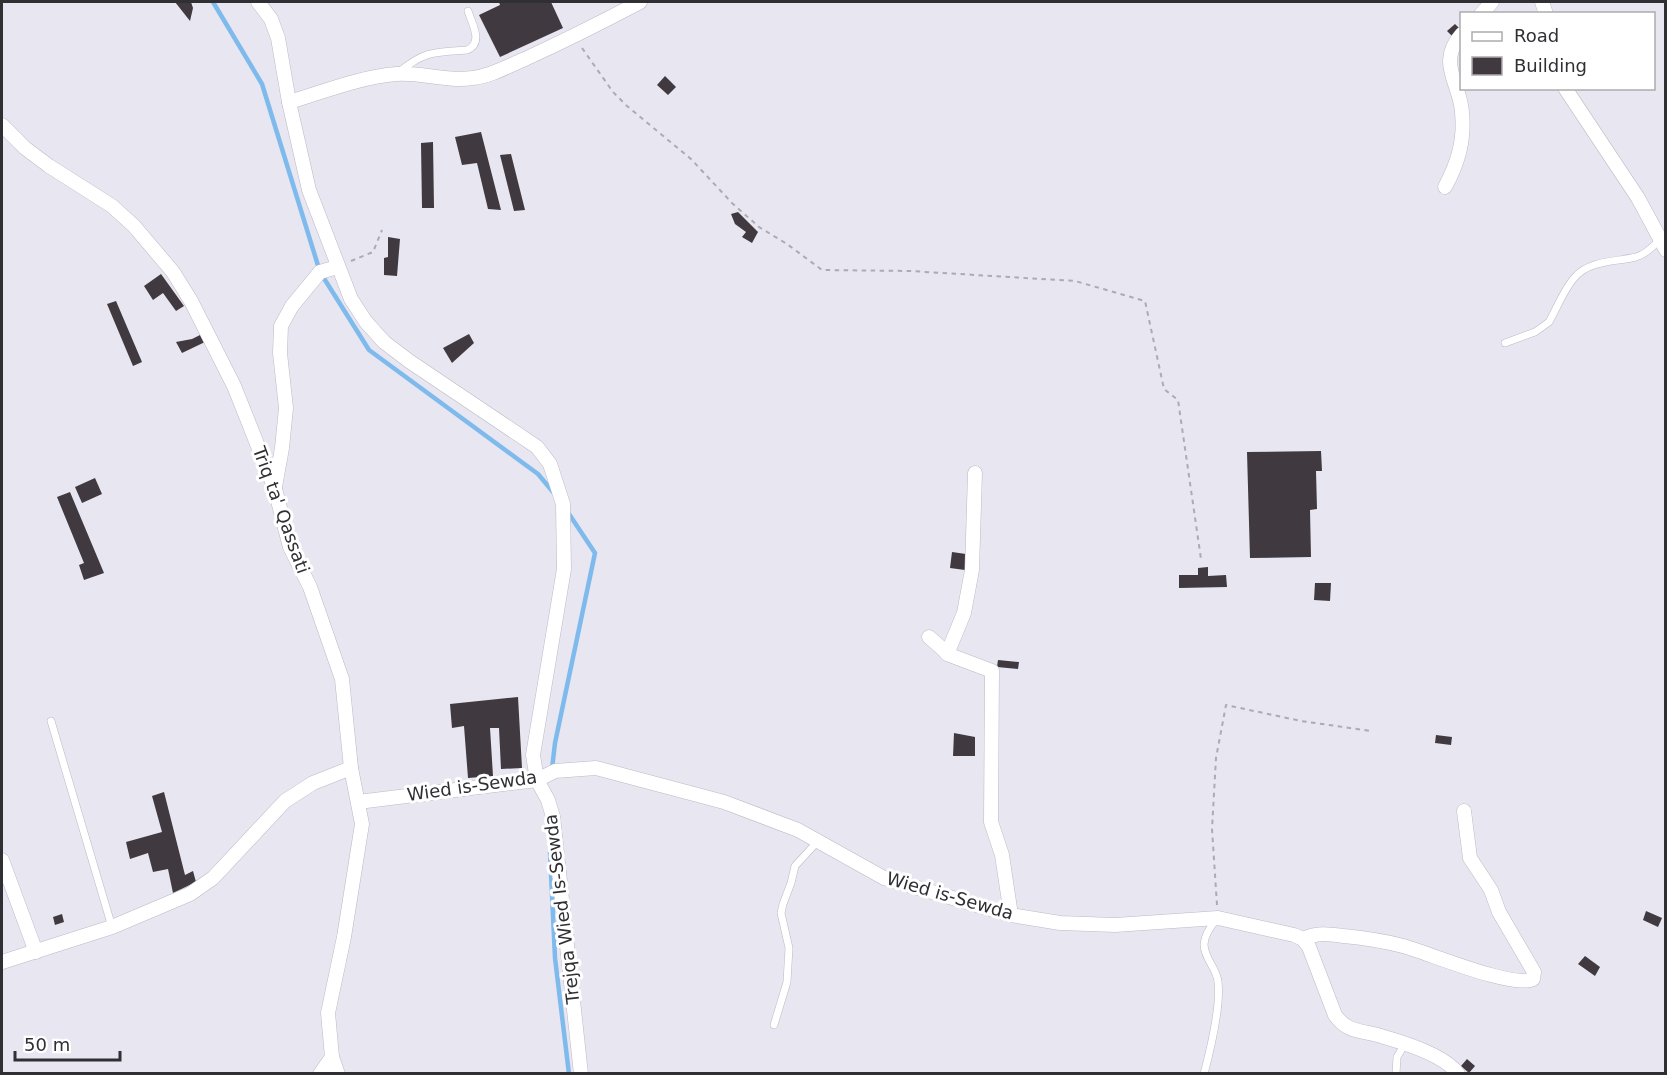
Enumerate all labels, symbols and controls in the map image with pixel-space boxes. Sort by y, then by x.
legend [1460,12,1655,90]
text: Road [1514,25,1559,46]
text: Building [1514,55,1587,76]
street label: Triq ta' Qassati [248,442,314,576]
street label: Wied is-Sewda [406,766,538,805]
street label: Trejqa Wied Is-Sewda [539,813,584,1006]
street label: Wied is-Sewda [884,867,1016,924]
scale bar [15,1024,120,1062]
text: 50 m [24,1034,70,1055]

